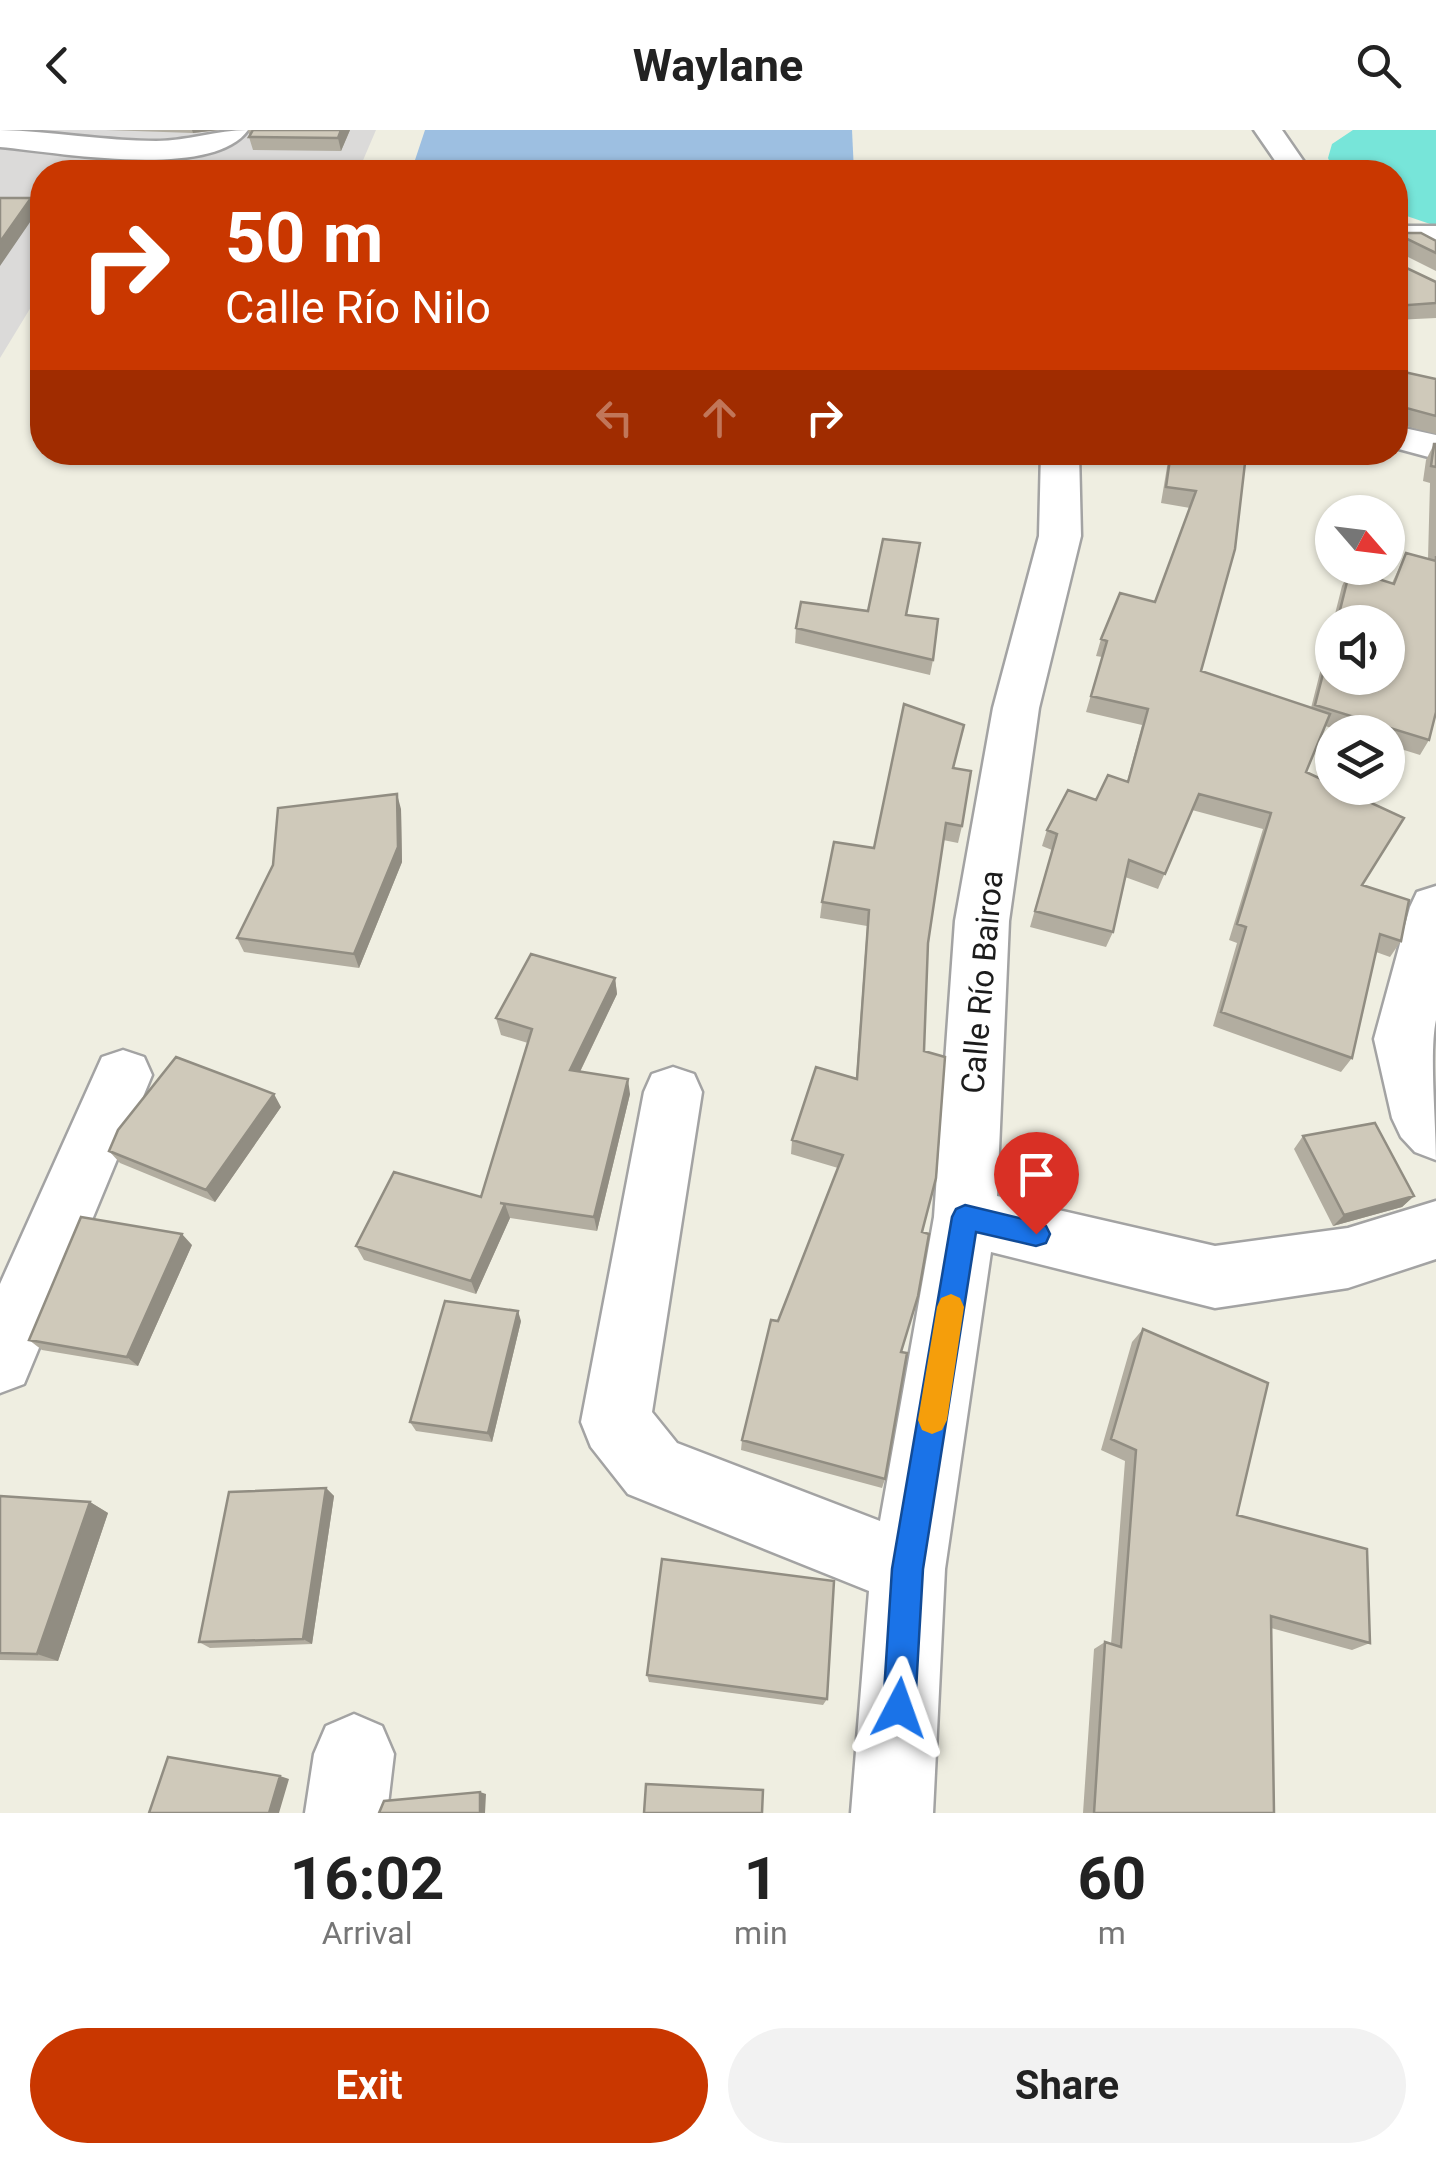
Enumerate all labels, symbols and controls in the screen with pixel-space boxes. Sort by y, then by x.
icon: back [30,38,85,93]
icon: search [1351,38,1406,93]
text: Waylane [633,39,803,92]
text: 50 m [225,197,383,279]
icon: right [60,200,190,330]
text: Calle Río Nilo [225,281,491,334]
icon: left [587,390,642,445]
icon: ahead [692,390,747,445]
icon: right [797,390,852,445]
north arrow [1315,495,1405,585]
map controls [1315,495,1405,805]
button: sound [1315,605,1405,695]
button: layers [1315,715,1405,805]
street label: Calle Río Bairoa [953,869,1011,1095]
pin [994,1132,1079,1235]
icon: arrive [1009,1147,1064,1202]
position arrow [847,1656,951,1760]
text: 16:02 [290,1843,444,1914]
text: 1 [744,1843,778,1914]
text: 60 [1077,1843,1146,1914]
text: Arrival [322,1914,412,1952]
text: min [734,1914,788,1952]
text: m [1098,1914,1126,1952]
button: Exit [30,2028,708,2143]
button: Share [728,2028,1406,2143]

